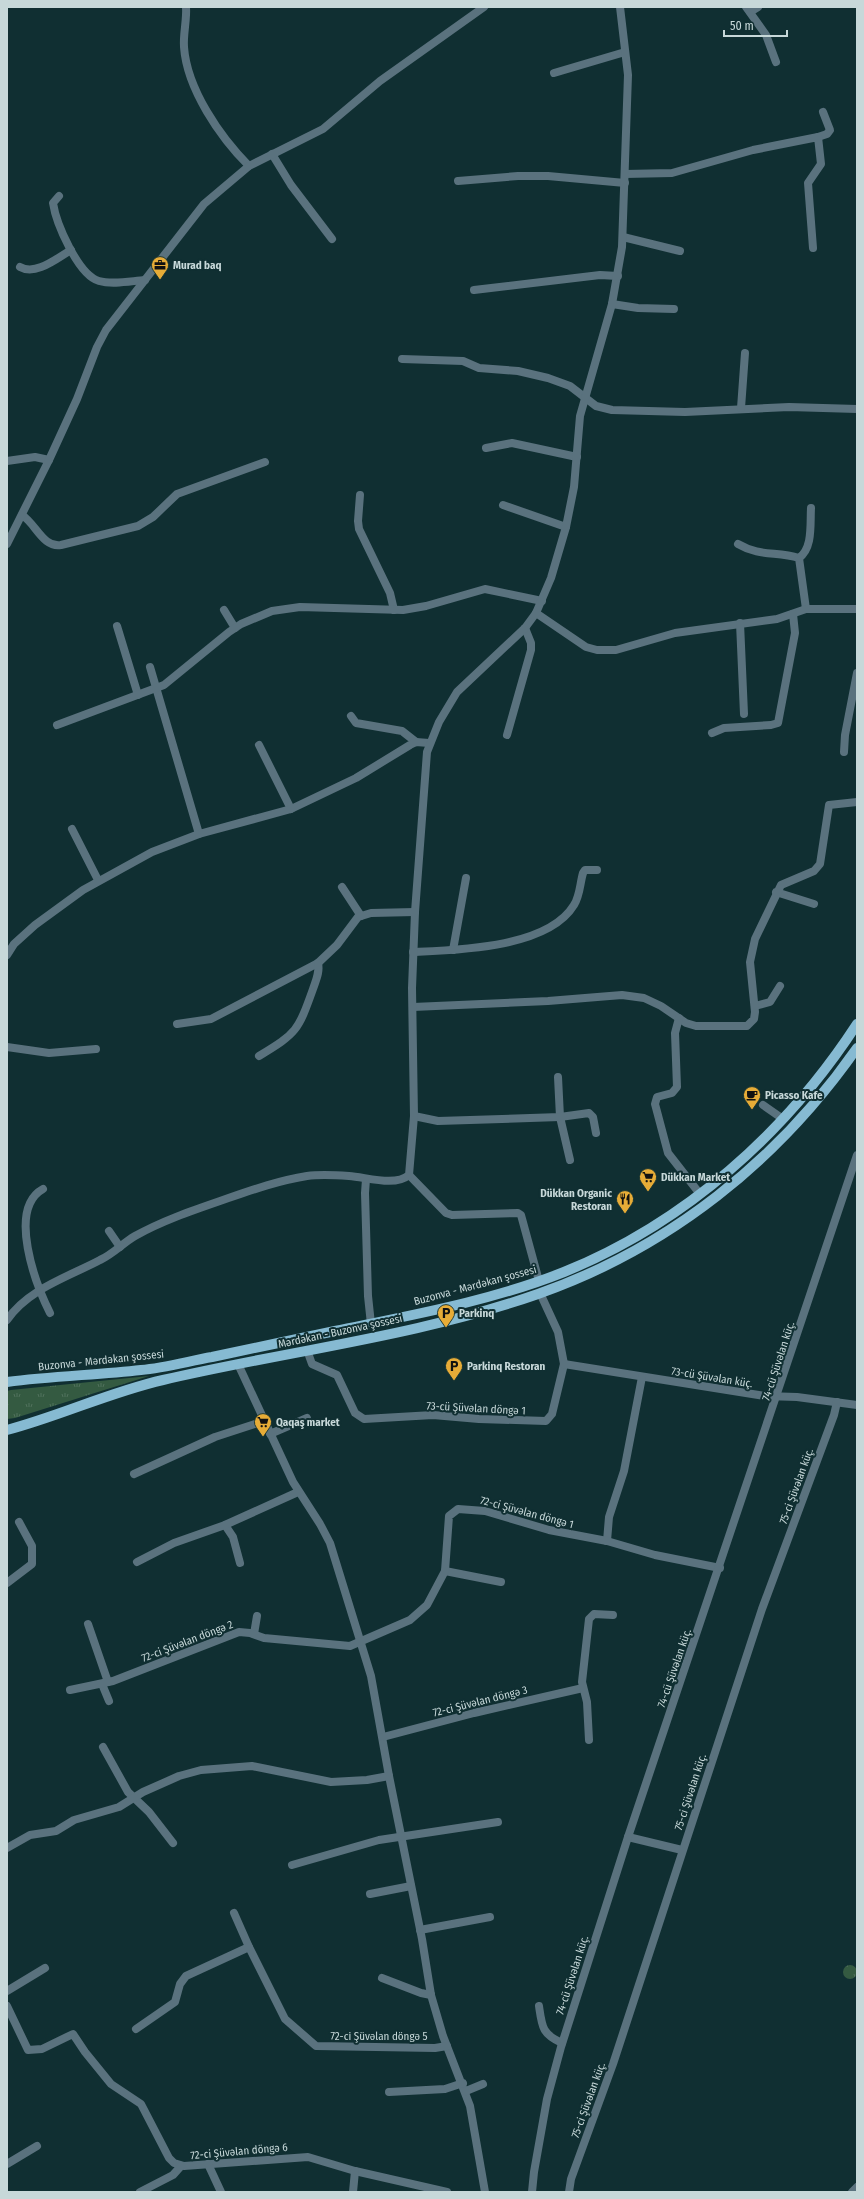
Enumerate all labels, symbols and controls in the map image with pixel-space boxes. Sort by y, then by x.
scale bar [724,12,787,38]
text: 50 m [730,19,754,33]
office icon: Murad baq [150,255,170,280]
place label: Murad baq [173,259,221,272]
cafe icon: Picasso Kafe [742,1085,762,1110]
place label: Picasso Kafe [765,1089,823,1102]
supermarket icon: Dükkan Market [638,1167,658,1192]
place label: Dükkan Market [661,1171,730,1184]
place label: Dükkan Organic Restoran [540,1187,612,1213]
restaurant icon: Dükkan Organic Restoran [615,1189,635,1214]
street label: Buzonva - Mərdəkan şossesi [412,1263,538,1308]
parking icon: Parkinq [436,1303,456,1328]
place label: Parkinq [459,1307,494,1320]
street label: Mərdəkan - Buzonva şossesi [277,1312,404,1351]
street label: 74-cü Şüvəlan küç. [760,1320,797,1402]
street label: Buzonva - Mərdəkan şossesi [37,1347,165,1374]
parking icon: Parkinq Restoran [444,1356,464,1381]
place label: Parkinq Restoran [467,1360,546,1373]
street label: 73-cü Şüvəlan küç. [670,1365,754,1390]
street label: 73-cü Şüvəlan döngə 1 [426,1399,526,1418]
supermarket icon: Qaqaş market [253,1412,273,1437]
place label: Qaqaş market [276,1416,340,1429]
street label: 75-ci Şüvəlan küç. [777,1447,816,1526]
street label: 72-ci Şüvəlan döngə 1 [479,1494,575,1531]
street label: 72-ci Şüvəlan döngə 2 [140,1618,235,1665]
street label: 74-cü Şüvəlan küç. [655,1627,694,1709]
street label: 72-ci Şüvəlan döngə 3 [431,1683,529,1720]
street label: 75-ci Şüvəlan küç. [672,1752,709,1832]
street label: 74-cü Şüvəlan küç. [554,1934,591,2016]
street label: 72-ci Şüvəlan döngə 5 [330,2030,428,2043]
street label: 75-ci Şüvəlan küç. [569,2061,608,2140]
street label: 72-ci Şüvəlan döngə 6 [190,2141,289,2162]

